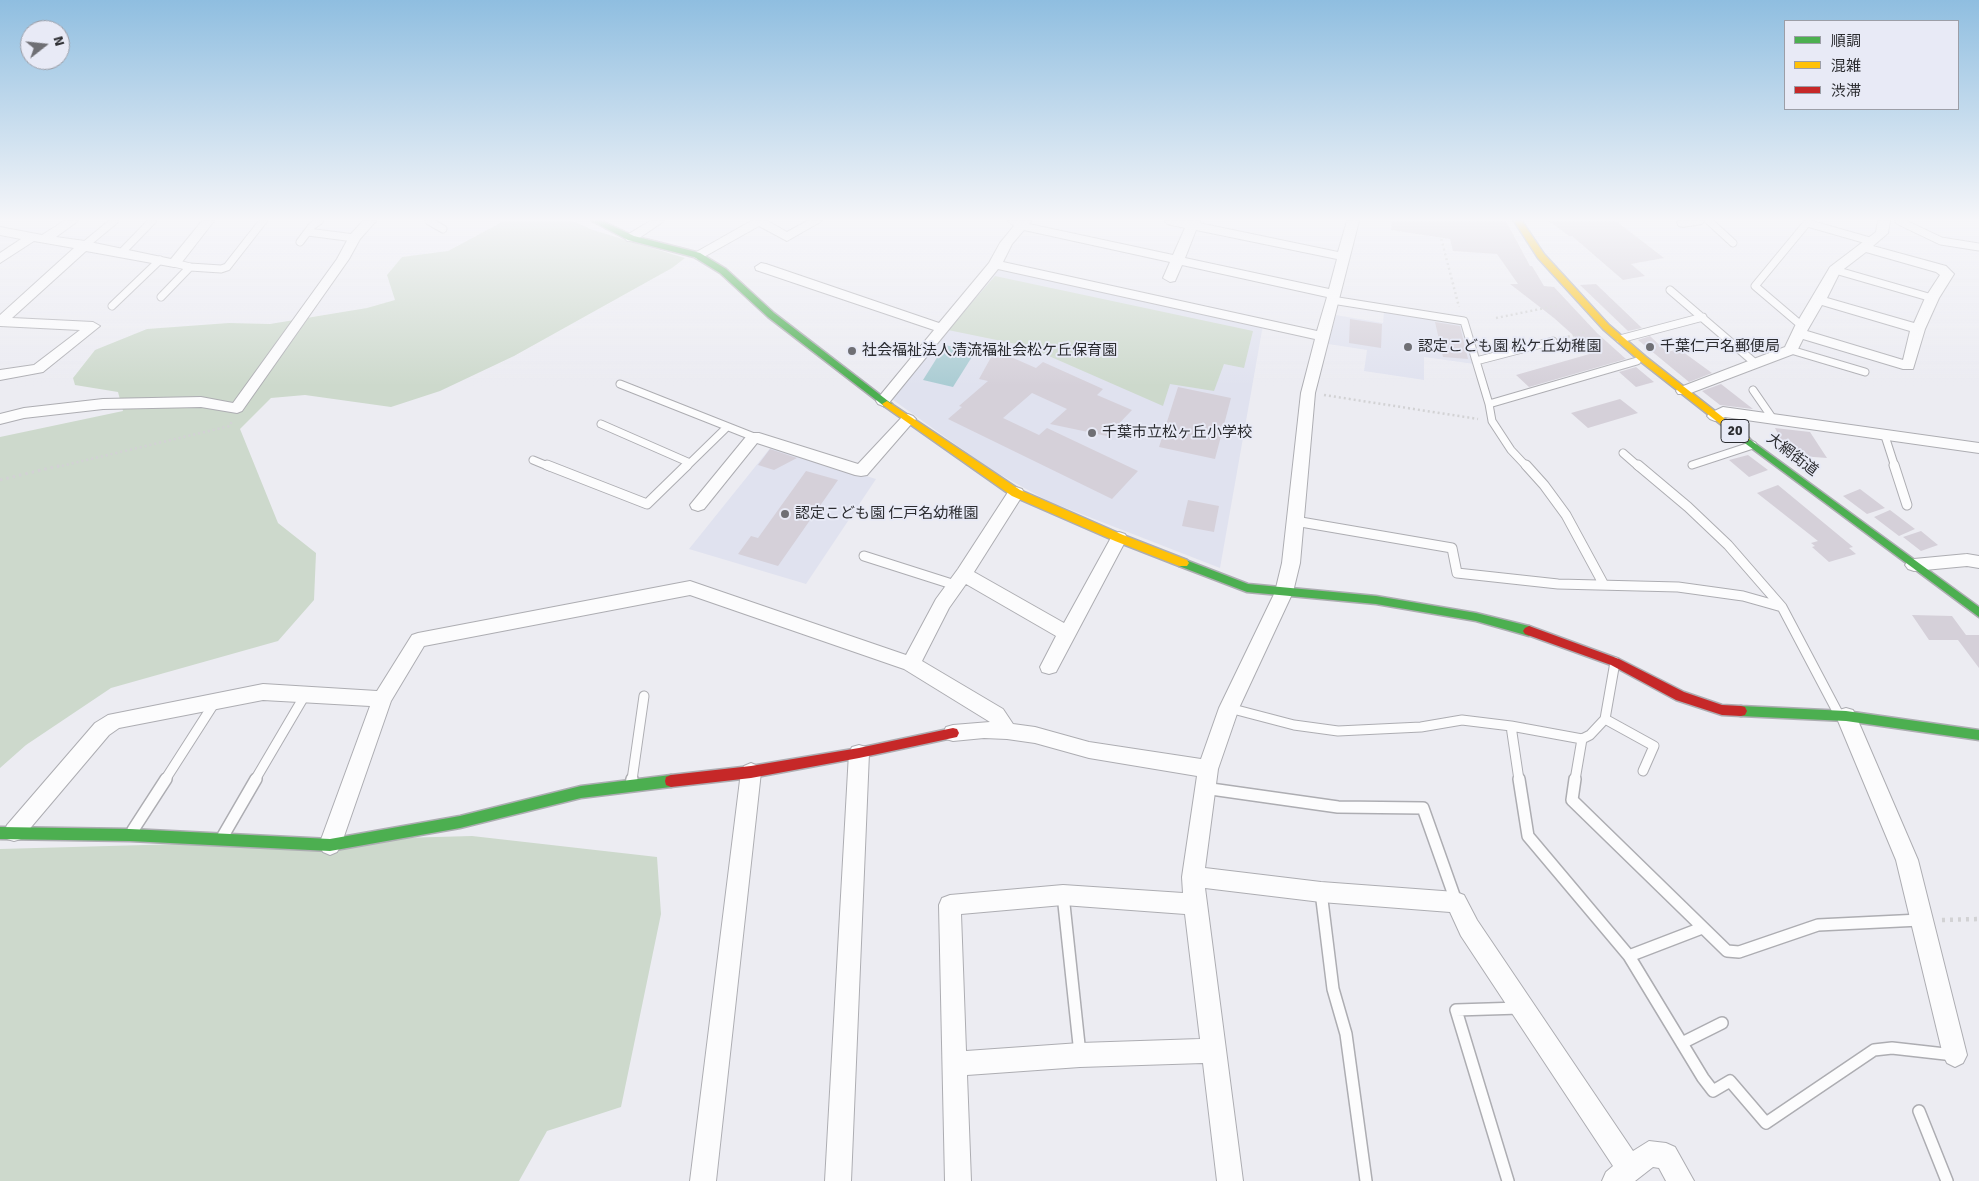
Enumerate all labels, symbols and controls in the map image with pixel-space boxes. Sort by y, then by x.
north arrow [20,20,70,70]
legend [1784,20,1959,110]
text: 順調 [1831,32,1861,50]
text: N [49,34,68,48]
text: 混雑 [1831,57,1861,75]
text: 渋滞 [1831,82,1861,100]
place label: 認定こども園 松ケ丘幼稚園 [1418,338,1601,356]
place label: 千葉仁戸名郵便局 [1660,338,1780,356]
marker: 認定こども園 松ケ丘幼稚園 [1402,341,1414,353]
marker: 千葉仁戸名郵便局 [1644,341,1656,353]
place label: 社会福祉法人清流福祉会松ケ丘保育園 [862,342,1117,360]
marker: 社会福祉法人清流福祉会松ケ丘保育園 [846,345,858,357]
road number: 20 [1721,420,1749,442]
place label: 千葉市立松ヶ丘小学校 [1102,424,1252,442]
marker: 千葉市立松ヶ丘小学校 [1086,427,1098,439]
street label: 大網街道 [1763,430,1821,480]
place label: 認定こども園 仁戸名幼稚園 [795,505,978,523]
marker: 認定こども園 仁戸名幼稚園 [779,508,791,520]

